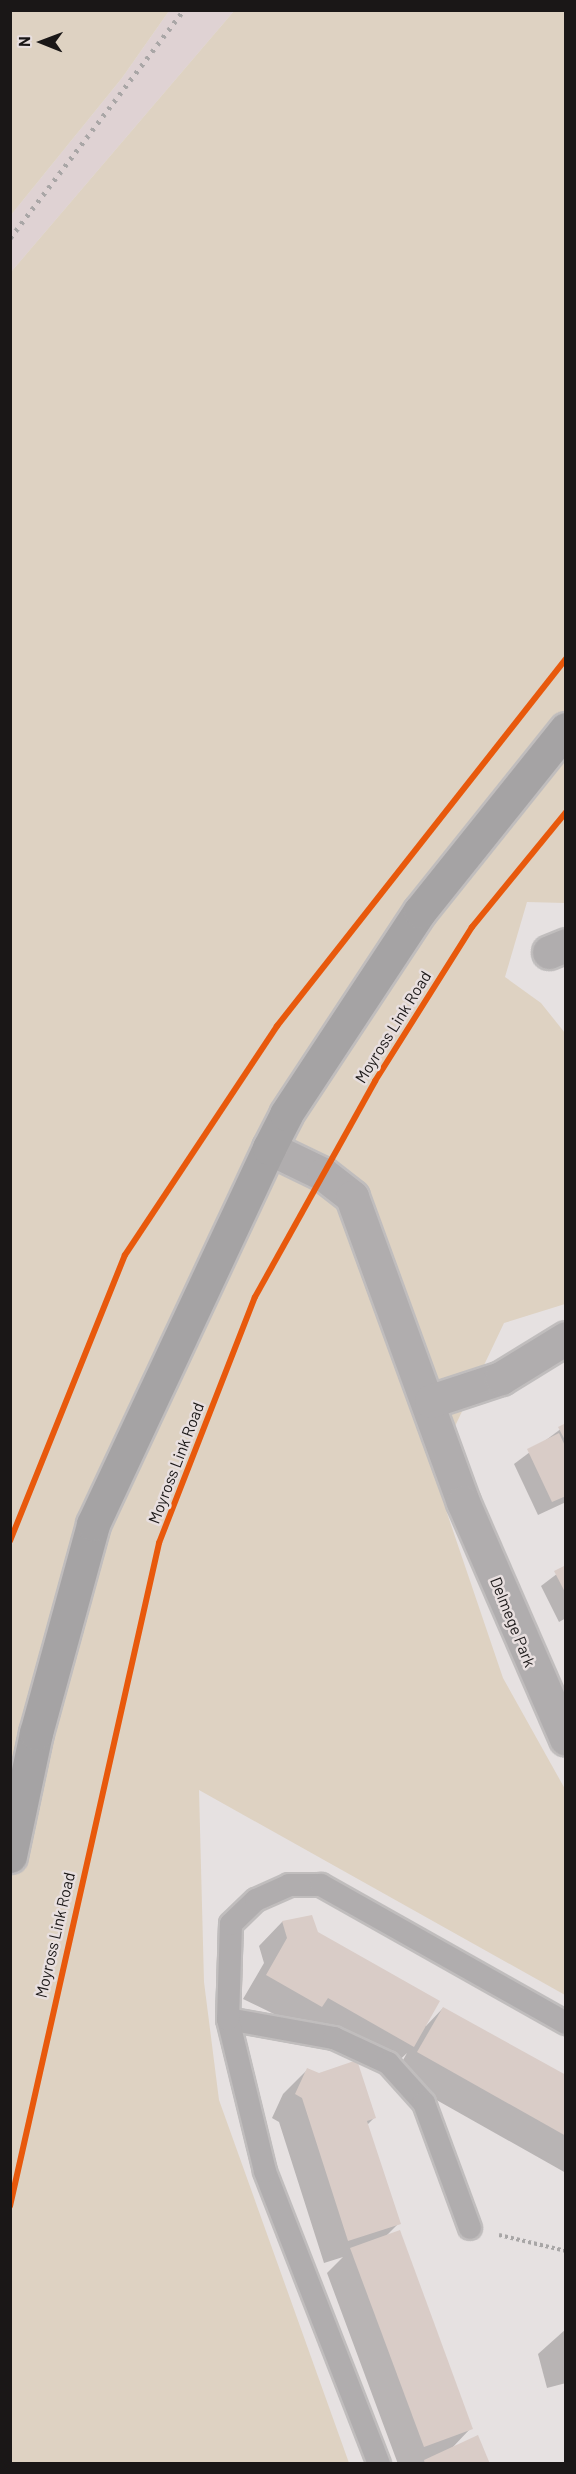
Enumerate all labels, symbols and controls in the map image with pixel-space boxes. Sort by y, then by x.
north arrow [12,12,72,72]
text: N [14,36,33,47]
street label: Moyross Link Road [351,967,435,1087]
street label: Moyross Link Road [144,1400,208,1526]
street label: Delmege Park [486,1574,540,1670]
street label: Moyross Link Road [31,1870,79,2000]

